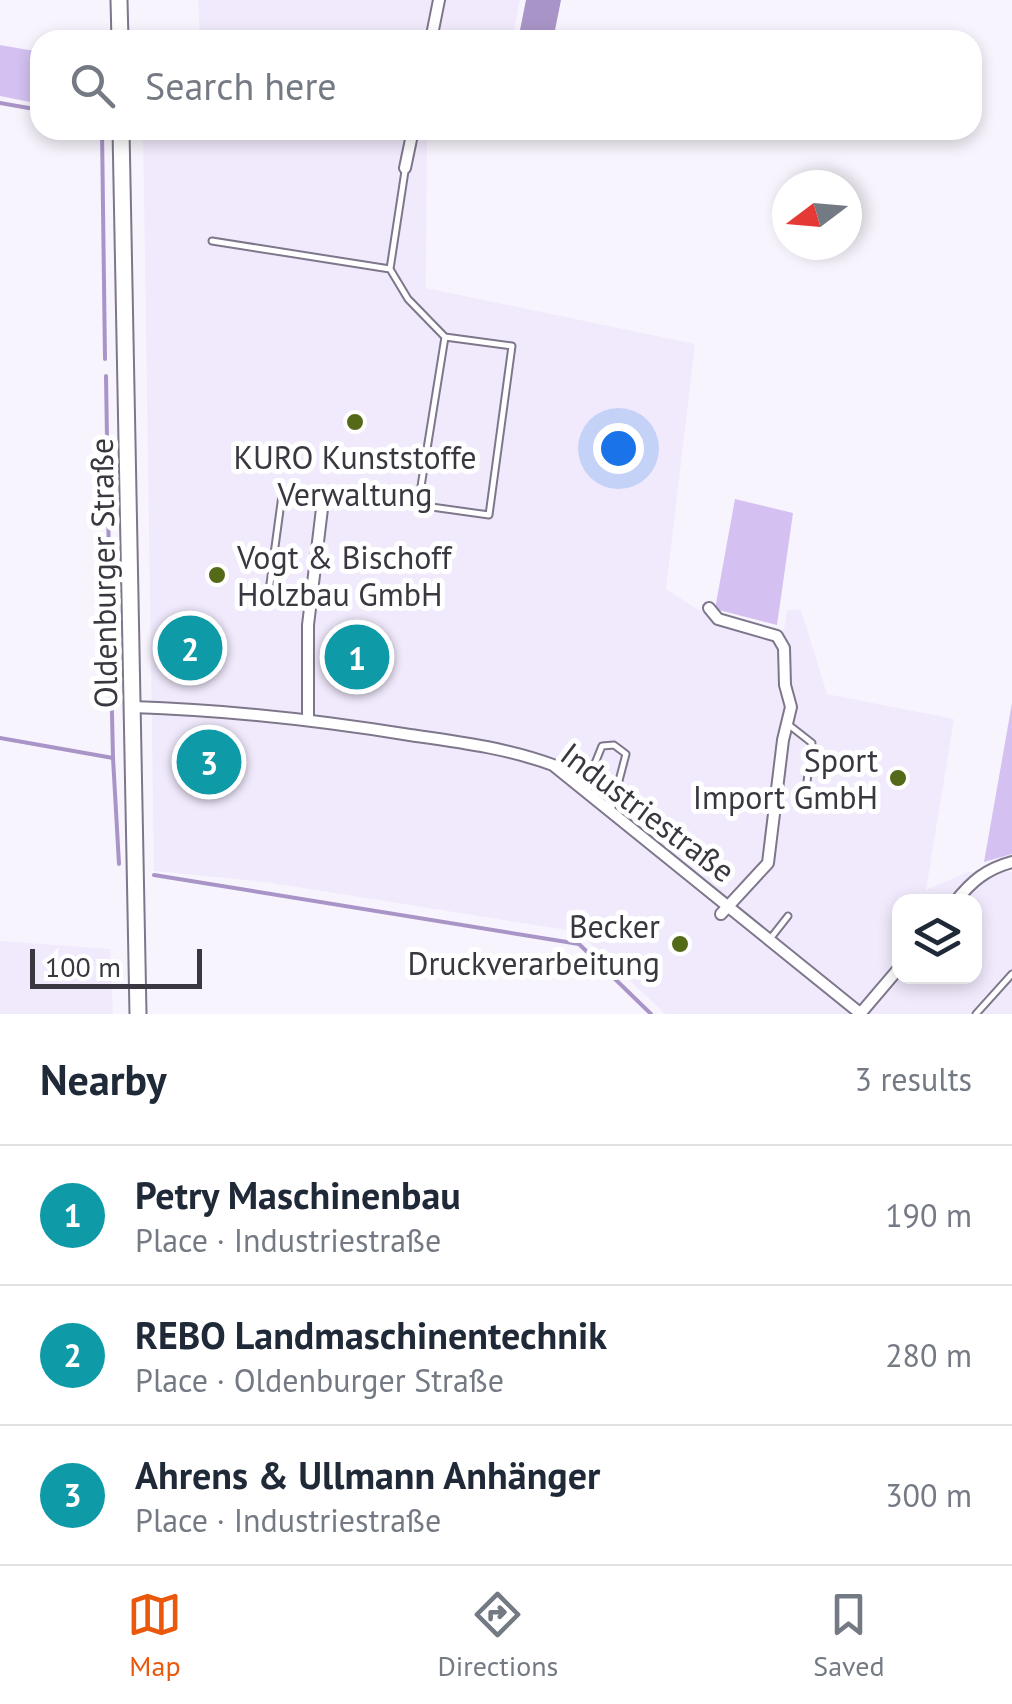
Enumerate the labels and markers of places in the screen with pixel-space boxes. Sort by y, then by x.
marker: KURO Kunststoffe Verwaltung [344,411,366,433]
place label: KURO Kunststoffe Verwaltung [233,436,477,515]
place label: Vogt & Bischoff Holzbau GmbH [236,536,453,615]
marker: Vogt & Bischoff Holzbau GmbH [206,564,228,586]
pin: 2 [158,610,222,686]
pin: 1 [324,620,390,694]
pin: 3 [176,724,242,800]
place label: Sport Import GmbH [693,739,878,818]
marker: Sport Import GmbH [887,767,909,789]
place label: Becker Druckverarbeitung [408,905,660,984]
marker: Becker Druckverarbeitung [669,933,691,955]

